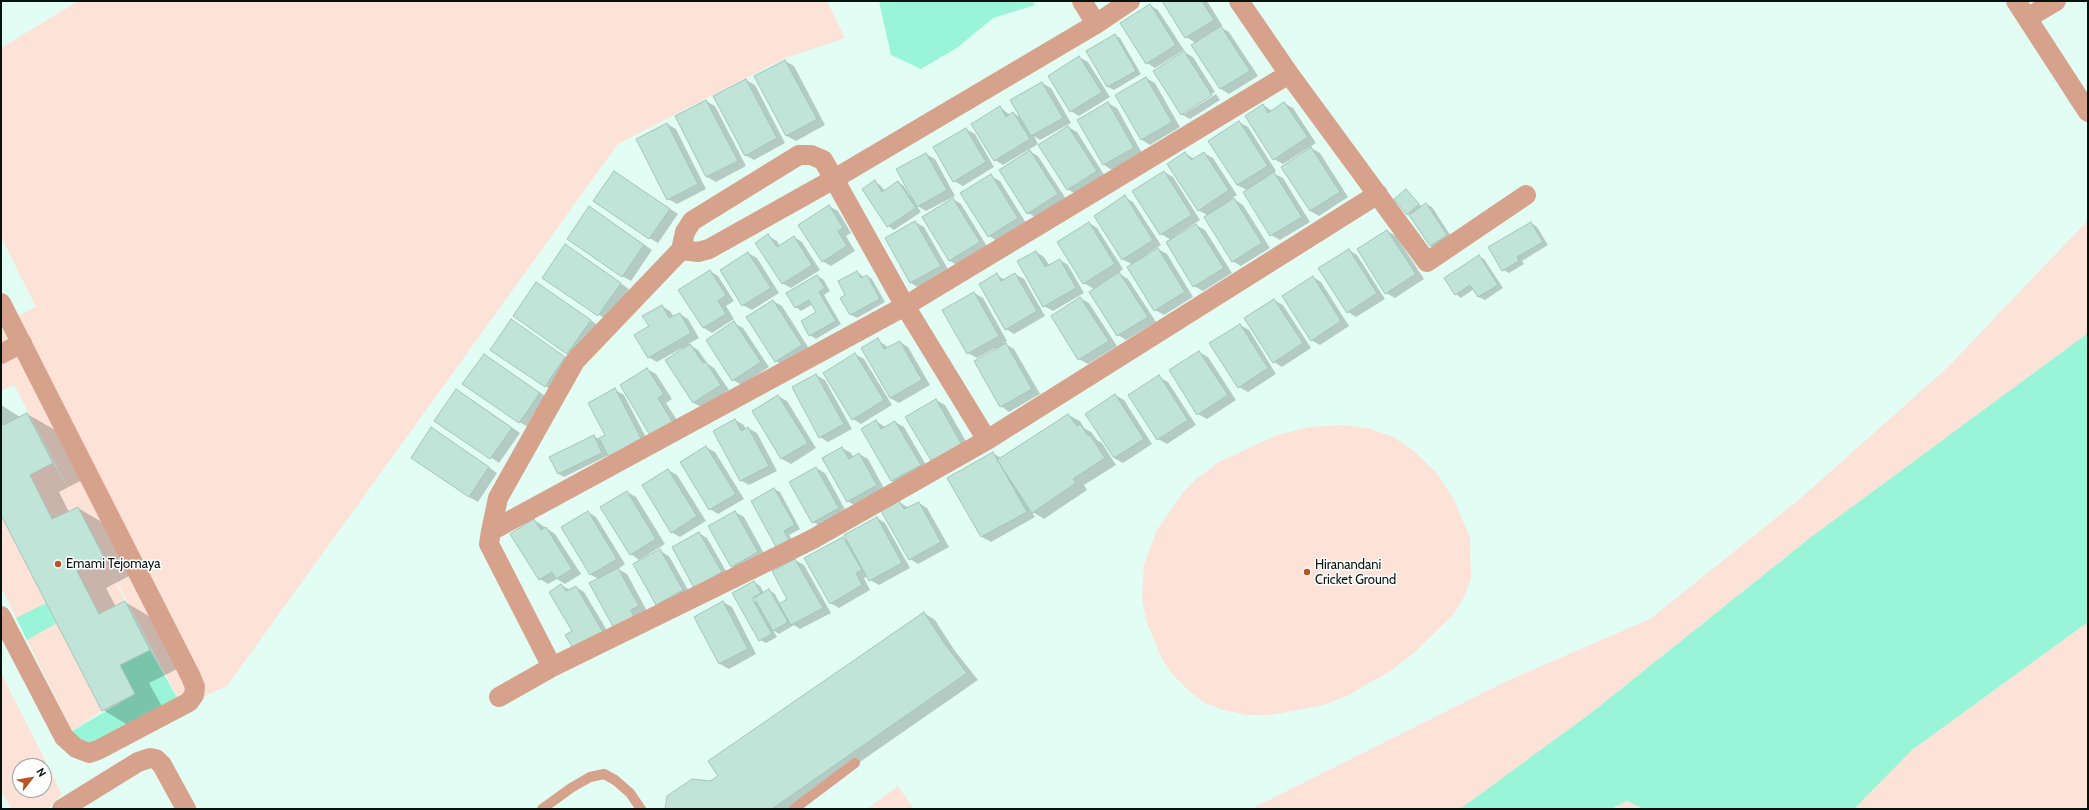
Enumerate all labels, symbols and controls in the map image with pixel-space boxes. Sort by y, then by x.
place label: Emami Tejomaya [66,556,160,572]
place label: Hiranandani Cricket Ground [1315,557,1396,588]
marker: Emami Tejomaya [53,559,63,569]
marker: Hiranandani Cricket Ground [1302,567,1312,577]
north arrow [12,758,52,798]
text: N [33,765,49,779]

